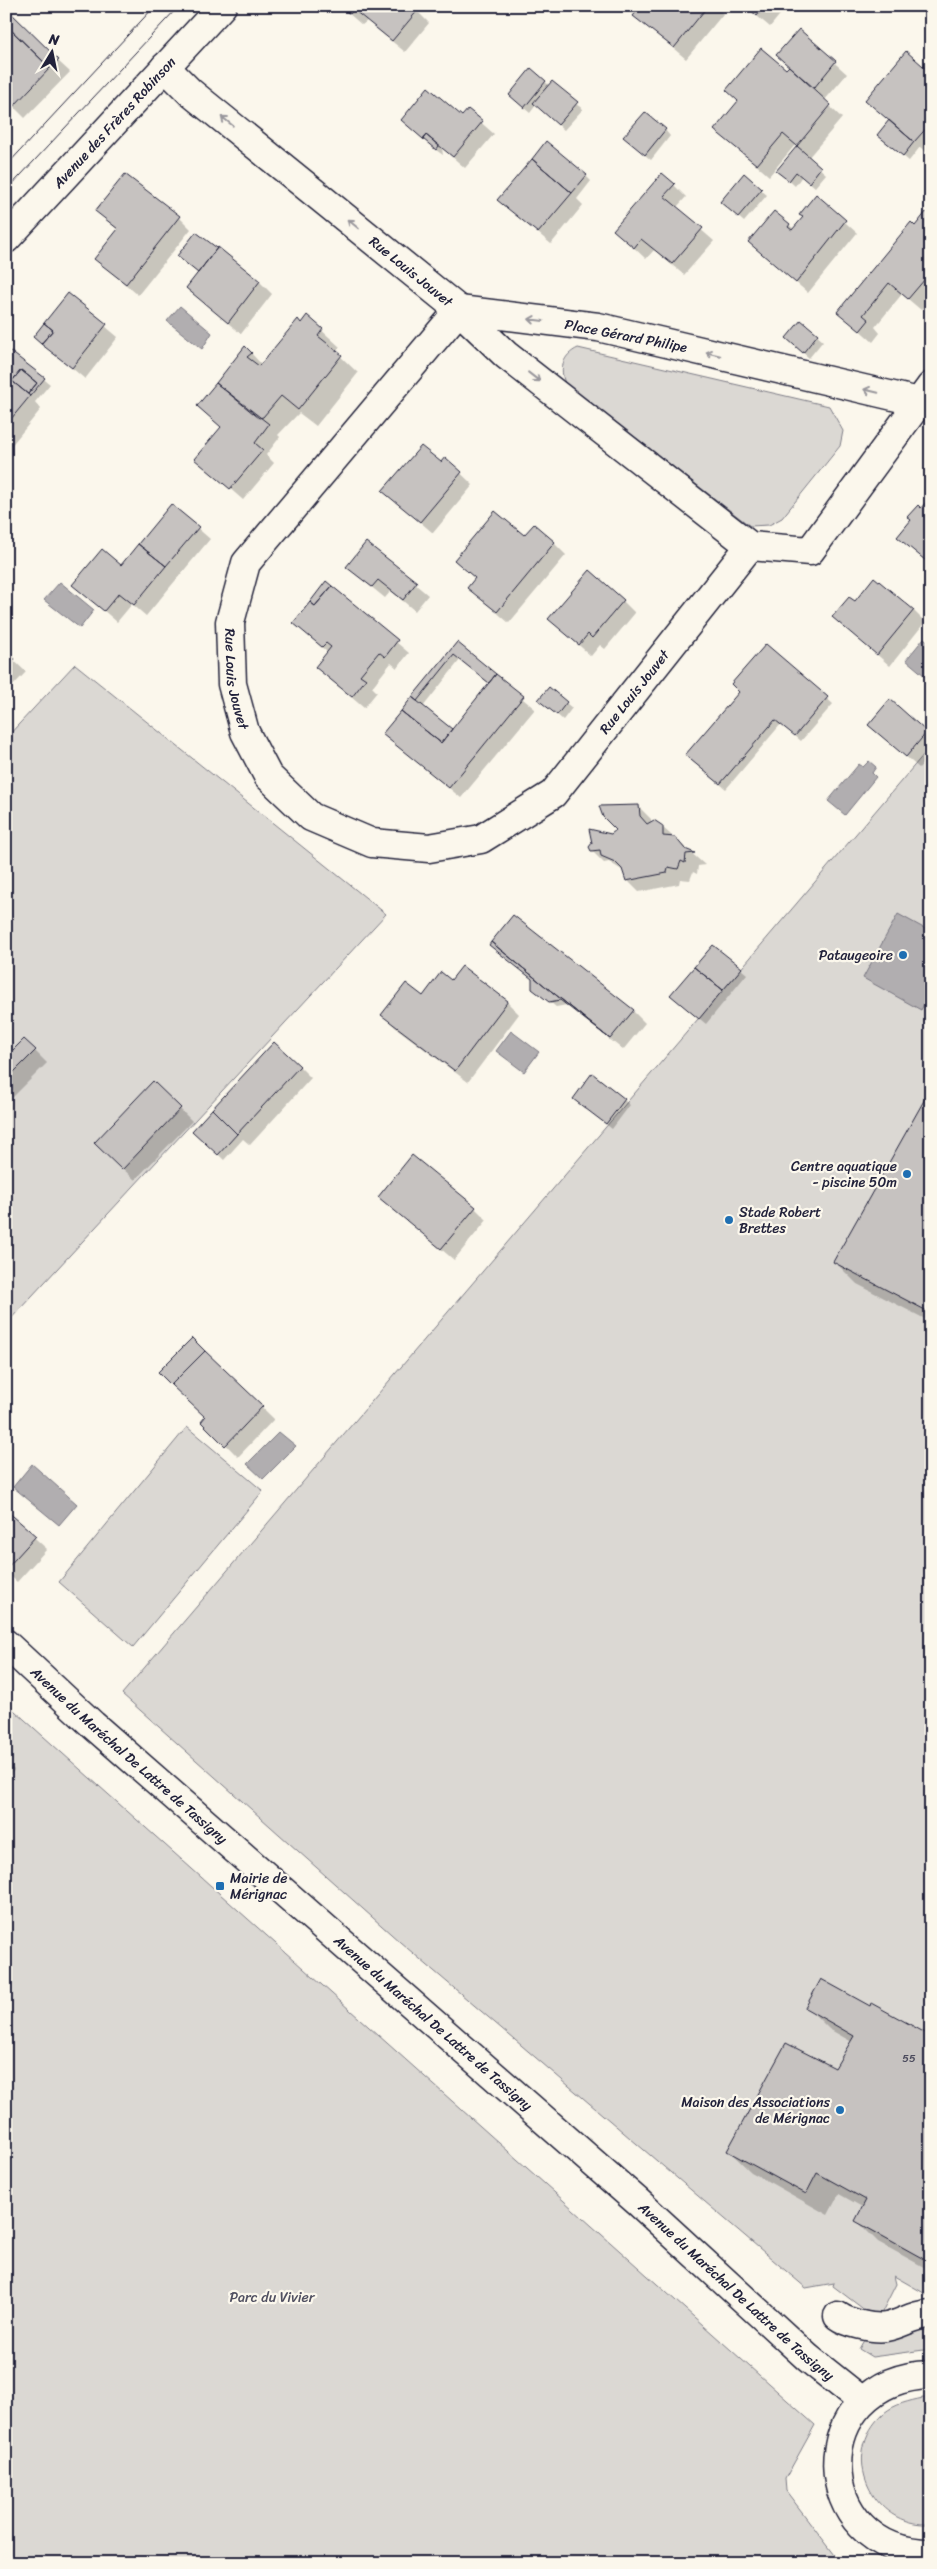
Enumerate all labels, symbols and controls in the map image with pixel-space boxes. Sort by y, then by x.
text: N [46,26,61,53]
north arrow [28,28,78,78]
street label: Avenue des Frères Robinson [46,50,182,195]
one-way arrow [220,116,233,127]
one-way arrow [347,218,360,229]
street label: Rue Louis Jouvet [364,229,460,314]
street label: Place Gérard Philipe [563,312,690,360]
one-way arrow [529,315,545,325]
one-way arrow [705,349,721,358]
one-way arrow [527,372,540,383]
one-way arrow [864,386,880,395]
street label: Rue Louis Jouvet [218,628,257,734]
street label: Rue Louis Jouvet [593,643,677,740]
place label: Pataugeoire [819,943,893,968]
marker: Pataugeoire [897,949,909,961]
place label: Centre aquatique - piscine 50m [791,1154,897,1195]
marker: Centre aquatique - piscine 50m [901,1168,913,1180]
place label: Stade Robert Brettes [739,1200,821,1241]
marker: Stade Robert Brettes [723,1214,735,1226]
street label: Avenue du Maréchal De Lattre de Tassigny [24,1660,234,1851]
place label: Mairie de Mérignac [230,1866,287,1907]
marker: Mairie de Mérignac [214,1880,226,1892]
street label: Avenue du Maréchal De Lattre de Tassigny [327,1928,539,2117]
house number: 55 [902,2049,916,2068]
place label: Maison des Associations de Mérignac [681,2090,831,2131]
marker: Maison des Associations de Mérignac [834,2104,846,2116]
street label: Avenue du Maréchal De Lattre de Tassigny [632,2195,841,2388]
park label: Parc du Vivier [229,2285,316,2310]

